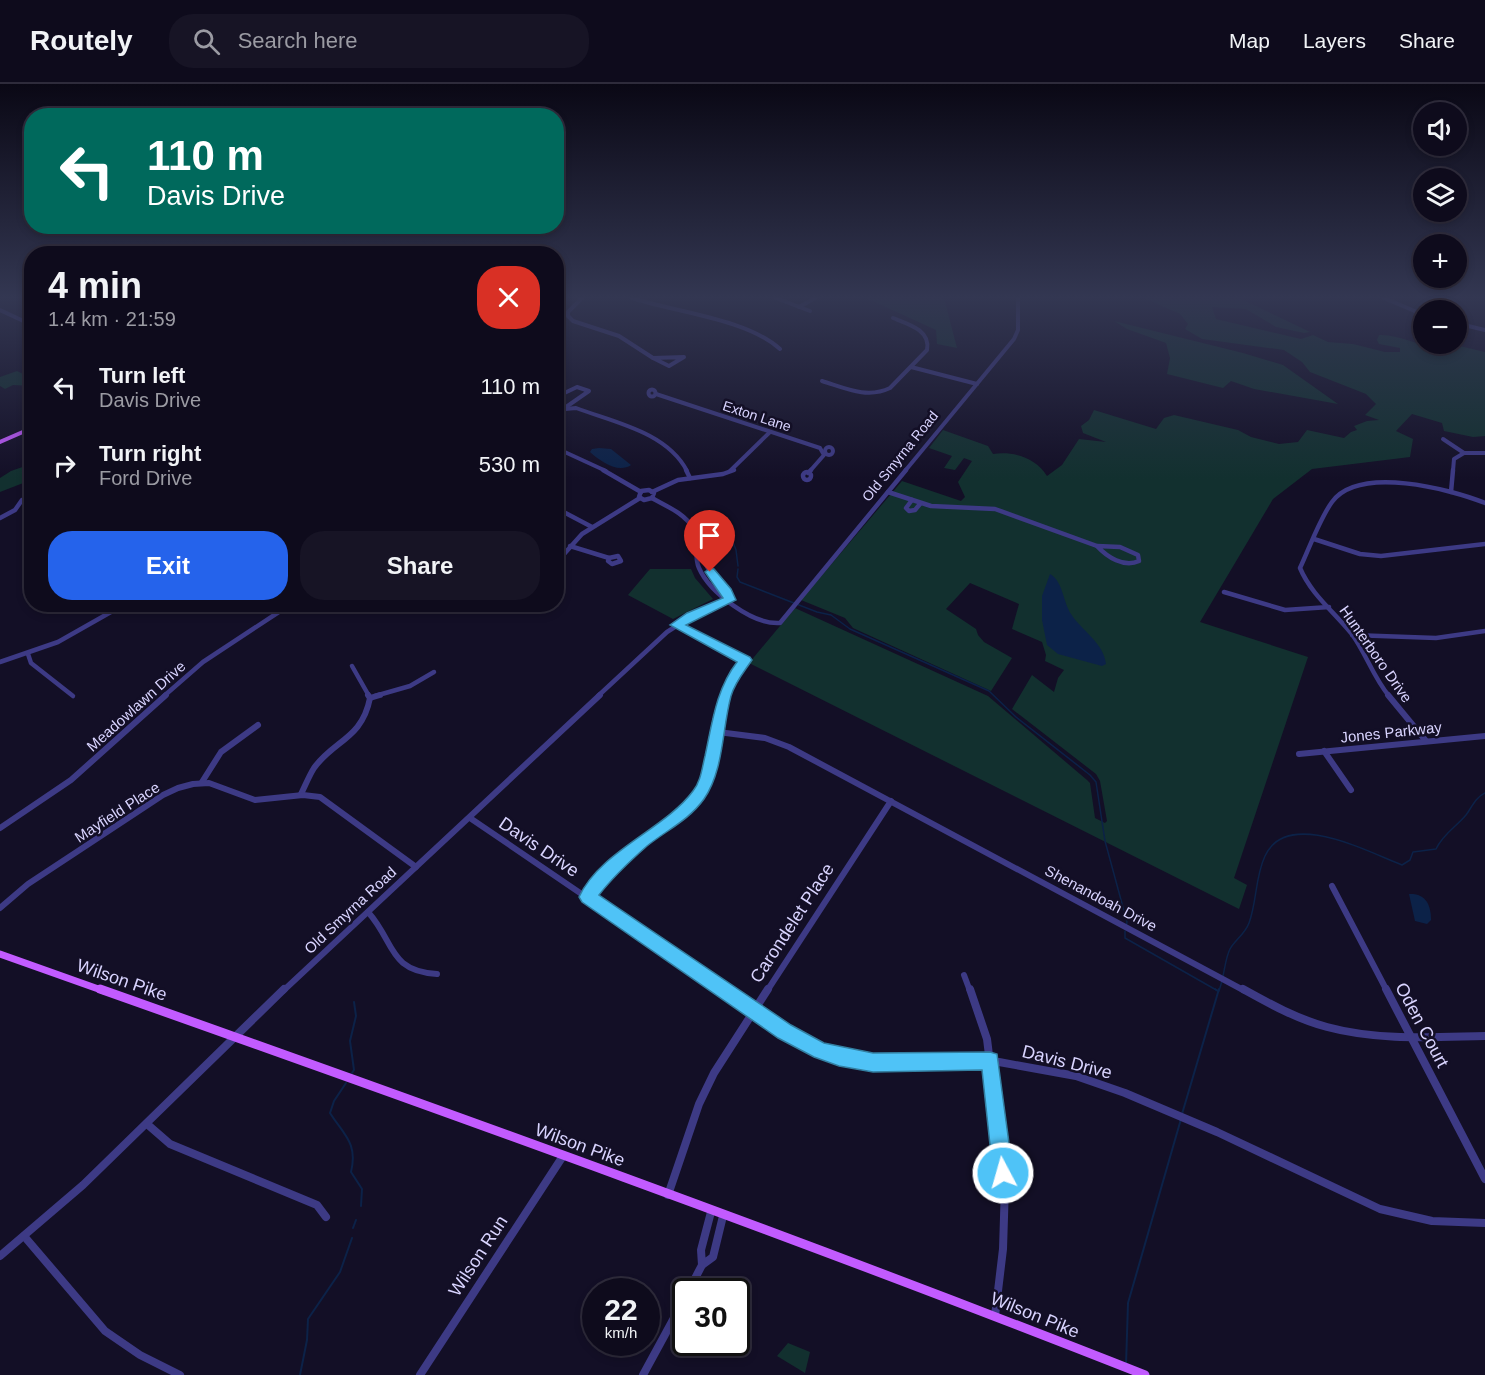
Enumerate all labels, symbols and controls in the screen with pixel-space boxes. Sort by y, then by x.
search box [169,14,589,68]
text: Routely [30,25,133,56]
icon: search [190,25,223,58]
text: Search here [238,28,358,53]
text: Map [1229,29,1270,52]
text: Layers [1303,29,1366,52]
text: Share [1399,29,1455,52]
map controls [1413,102,1467,354]
button: sound [1413,102,1467,156]
icon: left [48,132,126,210]
text: 110 m [147,132,264,179]
button: layers [1413,168,1467,222]
text: Davis Drive [147,181,285,211]
button: + [1413,234,1467,288]
text: 4 min [48,265,142,306]
button: close [477,266,540,329]
button: − [1413,300,1467,354]
text: 1.4 km · 21:59 [48,308,176,330]
text: Turn left [99,363,185,388]
icon: left [48,371,81,404]
text: 110 m [480,374,540,399]
text: Davis Drive [99,389,201,411]
street label: Exton Lane [721,397,793,435]
street label: Old Smyrna Road [859,408,941,504]
text: Turn right [99,441,201,466]
icon: right [48,449,81,482]
text: 530 m [479,452,540,477]
text: Ford Drive [99,467,192,489]
pin [684,510,735,572]
icon: arrive [693,519,726,552]
button: Exit [48,531,288,600]
button: Share [300,531,540,600]
street label: Hunterboro Drive [1336,602,1416,706]
street label: Meadowlawn Drive [83,657,189,755]
street label: Jones Parkway [1340,718,1443,746]
street label: Mayfield Place [71,778,163,846]
street label: Davis Drive [495,813,583,881]
street label: Carondelet Place [746,860,838,986]
street label: Shenandoah Drive [1042,861,1160,935]
street label: Old Smyrna Road [301,863,399,957]
street label: Wilson Pike [74,955,170,1005]
street label: Oden Court [1391,979,1453,1071]
street label: Davis Drive [1020,1041,1114,1083]
street label: Wilson Pike [532,1120,628,1170]
position arrow [971,1141,1035,1205]
street label: Wilson Run [445,1212,511,1300]
speed limit sign: 30 [672,1278,750,1356]
street label: Wilson Pike [988,1288,1082,1342]
text: 22 [604,1293,638,1326]
text: km/h [605,1324,637,1341]

